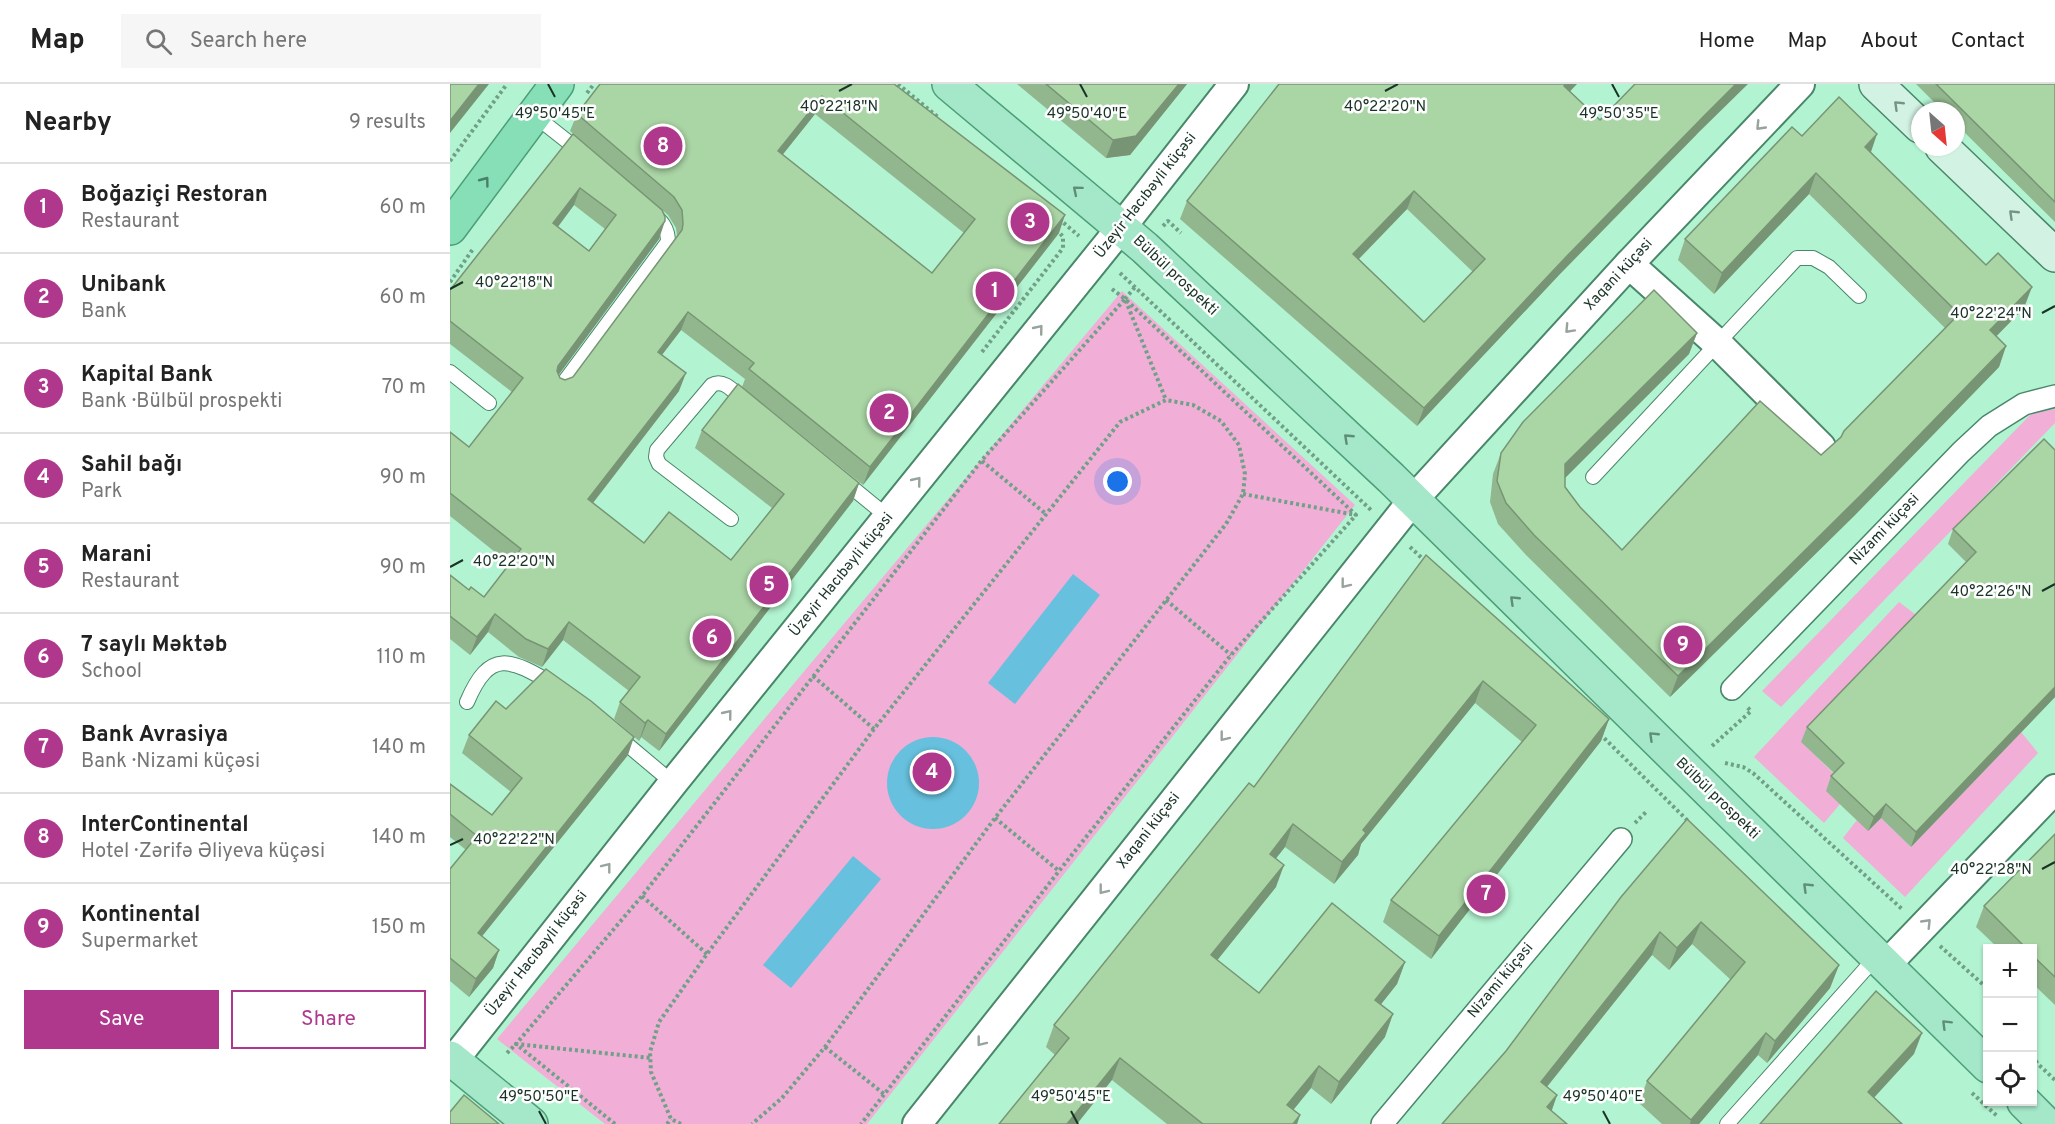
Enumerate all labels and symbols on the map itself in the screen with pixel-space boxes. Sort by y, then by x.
text: 40°22'18"N [800,98,878,117]
text: 40°22'20"N [1344,98,1426,117]
one-way arrow [1894,101,1905,112]
north arrow [1911,102,1965,156]
text: 49°50'45"E [515,105,595,124]
text: 49°50'40"E [1047,105,1127,124]
text: 49°50'35"E [1579,105,1659,124]
one-way arrow [1756,120,1767,130]
pin: 8 [644,124,682,168]
street label: Üzeyir Hacıbəyli küçəsi [1090,129,1201,263]
one-way arrow [478,176,489,187]
one-way arrow [1072,186,1083,197]
pin: 3 [1010,200,1050,244]
one-way arrow [2009,210,2019,221]
street label: Bülbül prospekti [1128,232,1222,320]
street label: Xaqani küçəsi [1581,235,1657,315]
pin: 1 [976,268,1014,314]
text: 40°22'18"N [475,274,553,293]
text: 40°22'24"N [1950,305,2032,324]
one-way arrow [1565,323,1576,333]
one-way arrow [1032,325,1043,336]
pin: 2 [870,390,908,436]
one-way arrow [1345,434,1355,445]
your location [1103,467,1132,496]
one-way arrow [910,477,921,488]
street label: Nizami küçəsi [1846,490,1924,570]
street label: Üzeyir Hacıbəyli küçəsi [785,508,898,641]
text: 40°22'20"N [473,553,555,572]
pin: 5 [750,562,788,608]
one-way arrow [1341,577,1352,588]
text: 40°22'26"N [1950,583,2032,602]
one-way arrow [1510,596,1521,607]
pin: 6 [692,616,732,660]
pin: 9 [1664,622,1702,668]
one-way arrow [721,710,732,721]
one-way arrow [1220,730,1231,741]
one-way arrow [1649,732,1659,743]
pin: 4 [912,750,952,794]
street label: Bülbül prospekti [1671,754,1763,844]
street label: Xaqani küçəsi [1113,789,1185,873]
text: 40°22'22"N [473,831,555,850]
text: 40°22'28"N [1950,861,2032,880]
one-way arrow [599,862,610,873]
pin: 7 [1466,872,1506,916]
one-way arrow [1099,883,1110,894]
one-way arrow [1804,884,1815,895]
street label: Üzeyir Hacıbəyli küçəsi [481,887,592,1021]
one-way arrow [1919,919,1930,930]
street label: Nizami küçəsi [1464,939,1538,1023]
one-way arrow [1942,1021,1953,1031]
one-way arrow [978,1036,989,1047]
text: 49°50'50"E [499,1088,579,1107]
text: 49°50'45"E [1031,1088,1111,1107]
text: 49°50'40"E [1563,1088,1643,1107]

